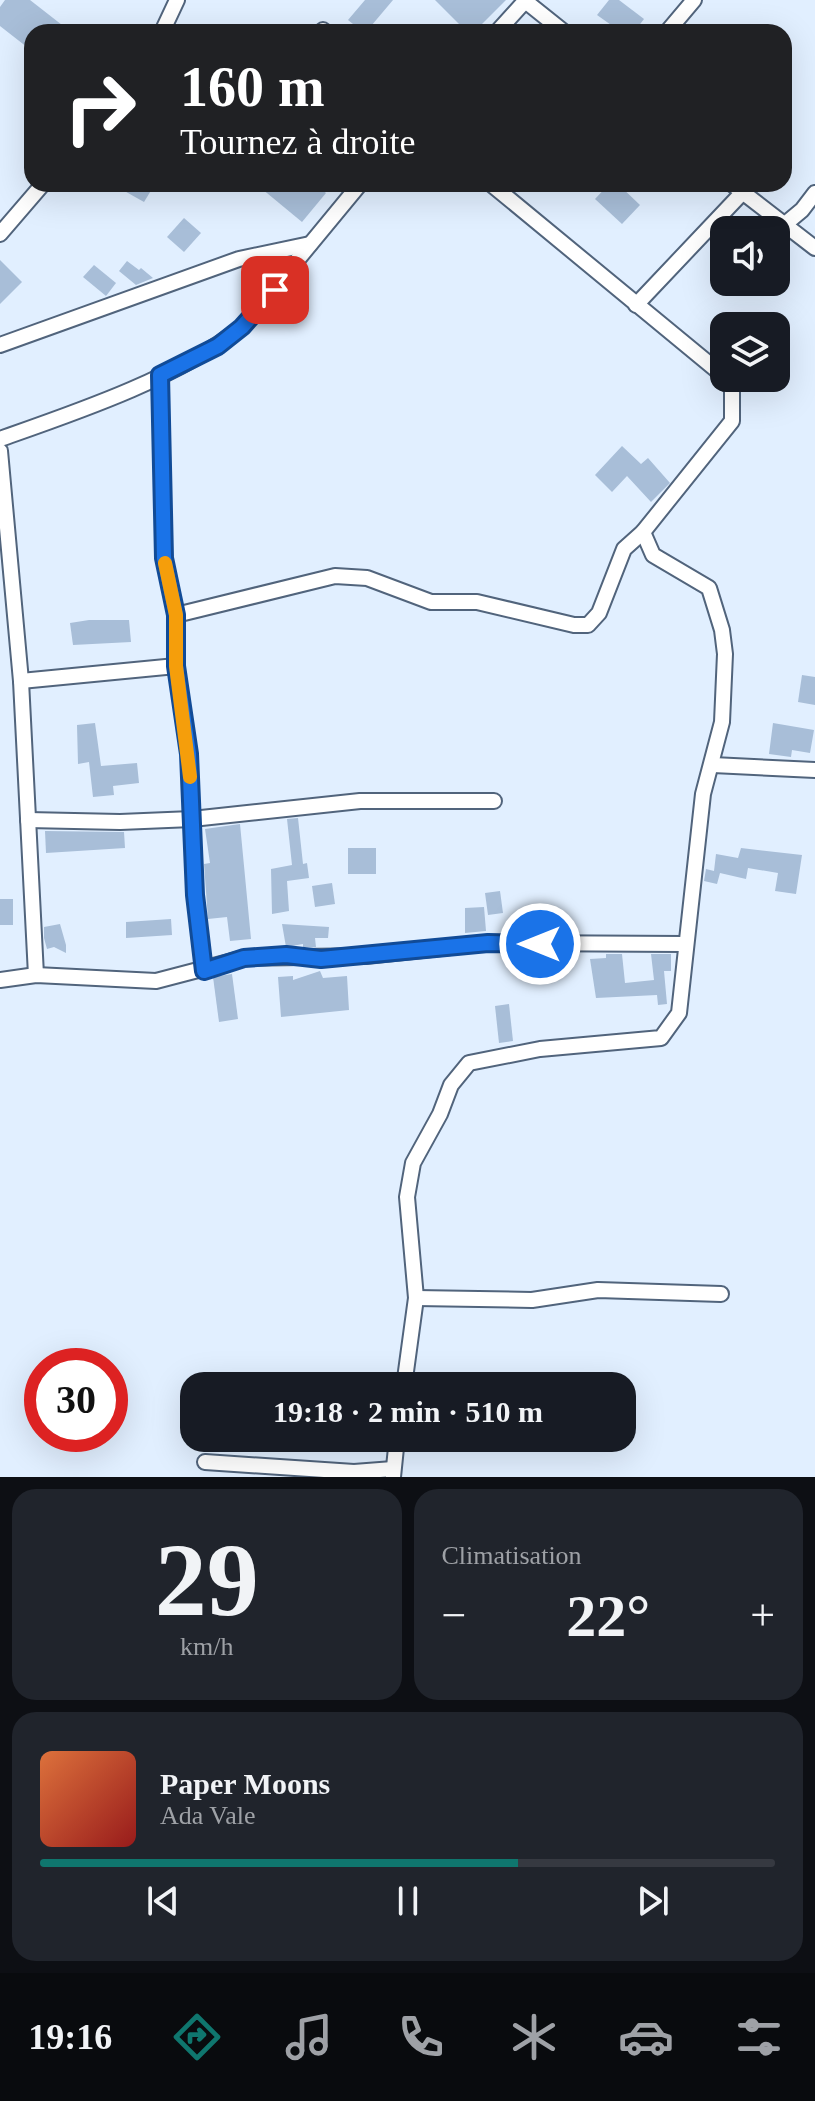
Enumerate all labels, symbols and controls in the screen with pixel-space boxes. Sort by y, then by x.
icon: right [48,56,152,160]
text: 160 m [180,56,325,118]
text: Tournez à droite [180,122,415,162]
map controls [710,216,790,392]
button: sound [710,216,790,296]
pin [241,256,309,324]
icon: arrive [253,268,297,312]
button: layers [710,312,790,392]
position arrow [498,902,582,986]
speed limit sign: 30 [24,1348,128,1452]
text: 19:18 · 2 min · 510 m [273,1395,543,1428]
text: 29 [155,1522,259,1637]
text: Climatisation [442,1541,582,1570]
text: 22° [566,1583,650,1649]
text: − [442,1591,466,1640]
text: + [750,1591,775,1640]
text: km/h [180,1632,233,1661]
text: Paper Moons [160,1767,330,1800]
text: Ada Vale [160,1801,256,1830]
icon: previous [141,1879,185,1923]
icon: pause [386,1879,430,1923]
icon: next [631,1879,675,1923]
icon: directions [169,2009,225,2065]
icon: music [281,2009,337,2065]
icon: phone [393,2009,449,2065]
icon: climate [506,2009,562,2065]
icon: car [618,2009,674,2065]
icon: filters [731,2009,787,2065]
text: 19:16 [28,2017,112,2057]

